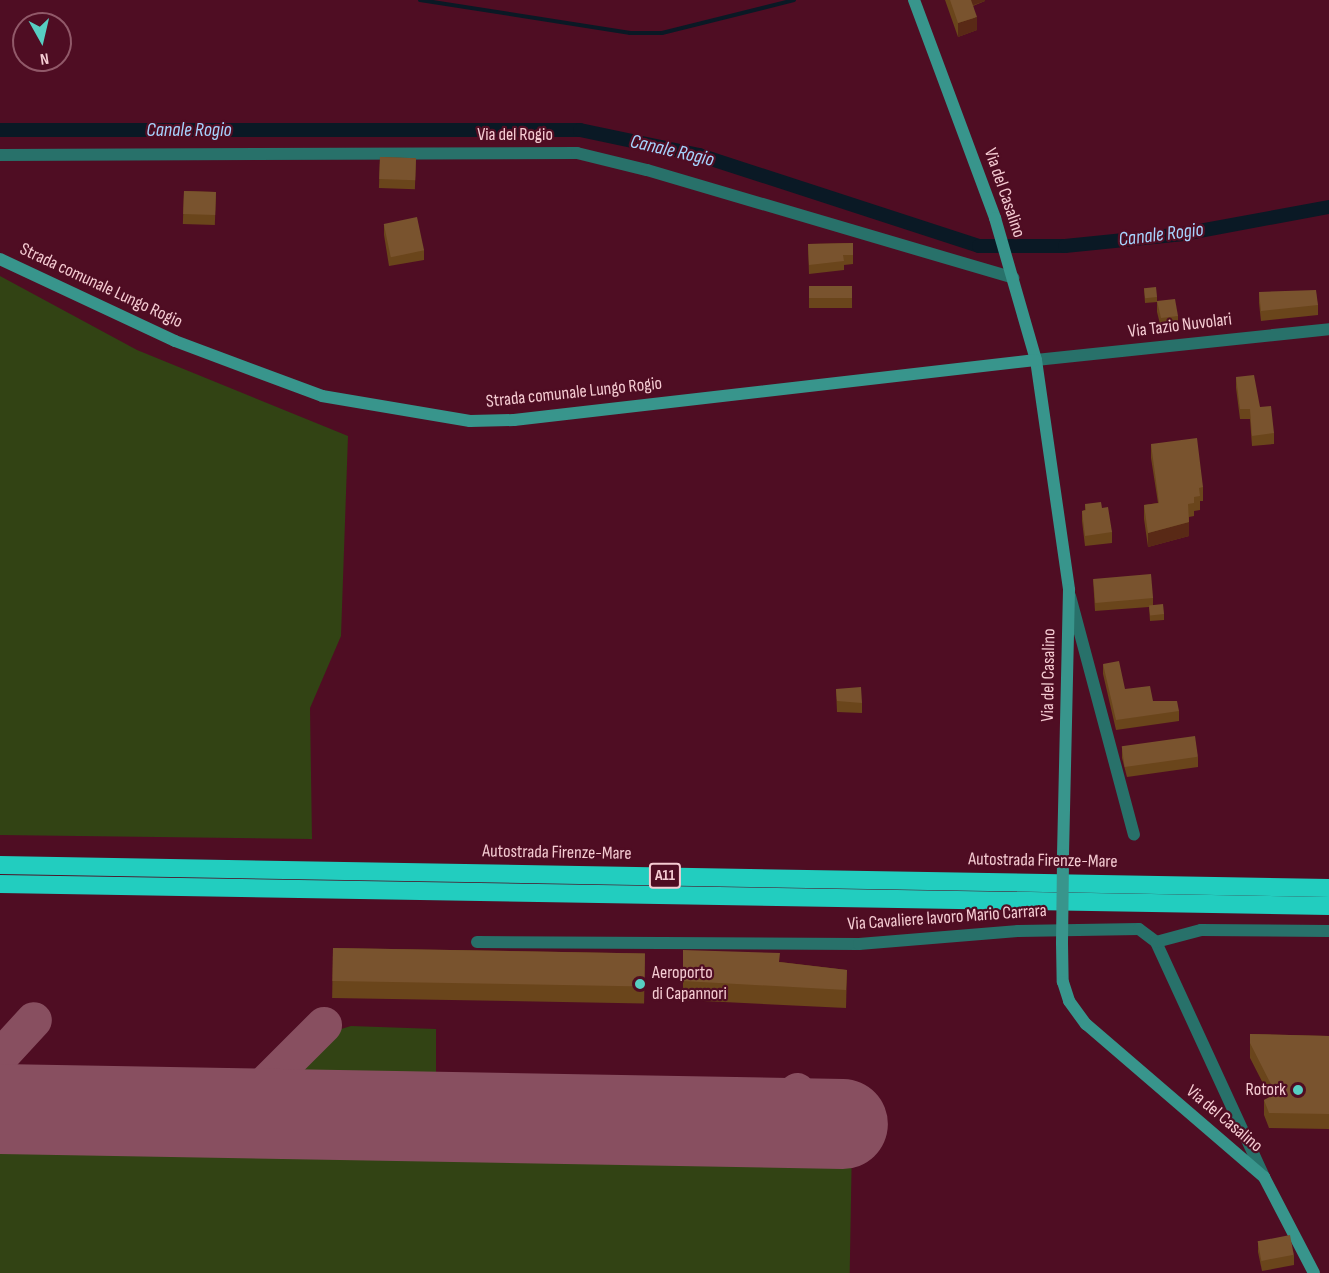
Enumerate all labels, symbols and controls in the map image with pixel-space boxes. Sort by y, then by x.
north arrow [12,12,72,72]
text: N [39,48,50,68]
water label: Canale Rogio [146,118,232,142]
street label: Via del Rogio [477,124,553,146]
water label: Canale Rogio [628,130,716,172]
street label: Via del Casalino [979,145,1029,241]
water label: Canale Rogio [1117,218,1205,252]
street label: Strada comunale Lungo Rogio [16,239,186,333]
street label: Via Tazio Nuvolari [1127,309,1233,343]
street label: Strada comunale Lungo Rogio [485,373,663,413]
street label: Via del Casalino [1037,628,1061,722]
street label: Autostrada Firenze-Mare [482,841,632,865]
street label: Autostrada Firenze-Mare [968,849,1118,873]
road number: A11 [648,863,682,889]
street label: Via Cavaliere lavoro Mario Carrara [847,900,1047,936]
place label: Aeroporto di Capannori [652,963,727,1006]
marker: Aeroporto di Capannori [633,977,647,991]
place label: Rotork [1246,1079,1286,1101]
street label: Via del Casalino [1181,1081,1267,1157]
marker: Rotork [1291,1083,1305,1097]

